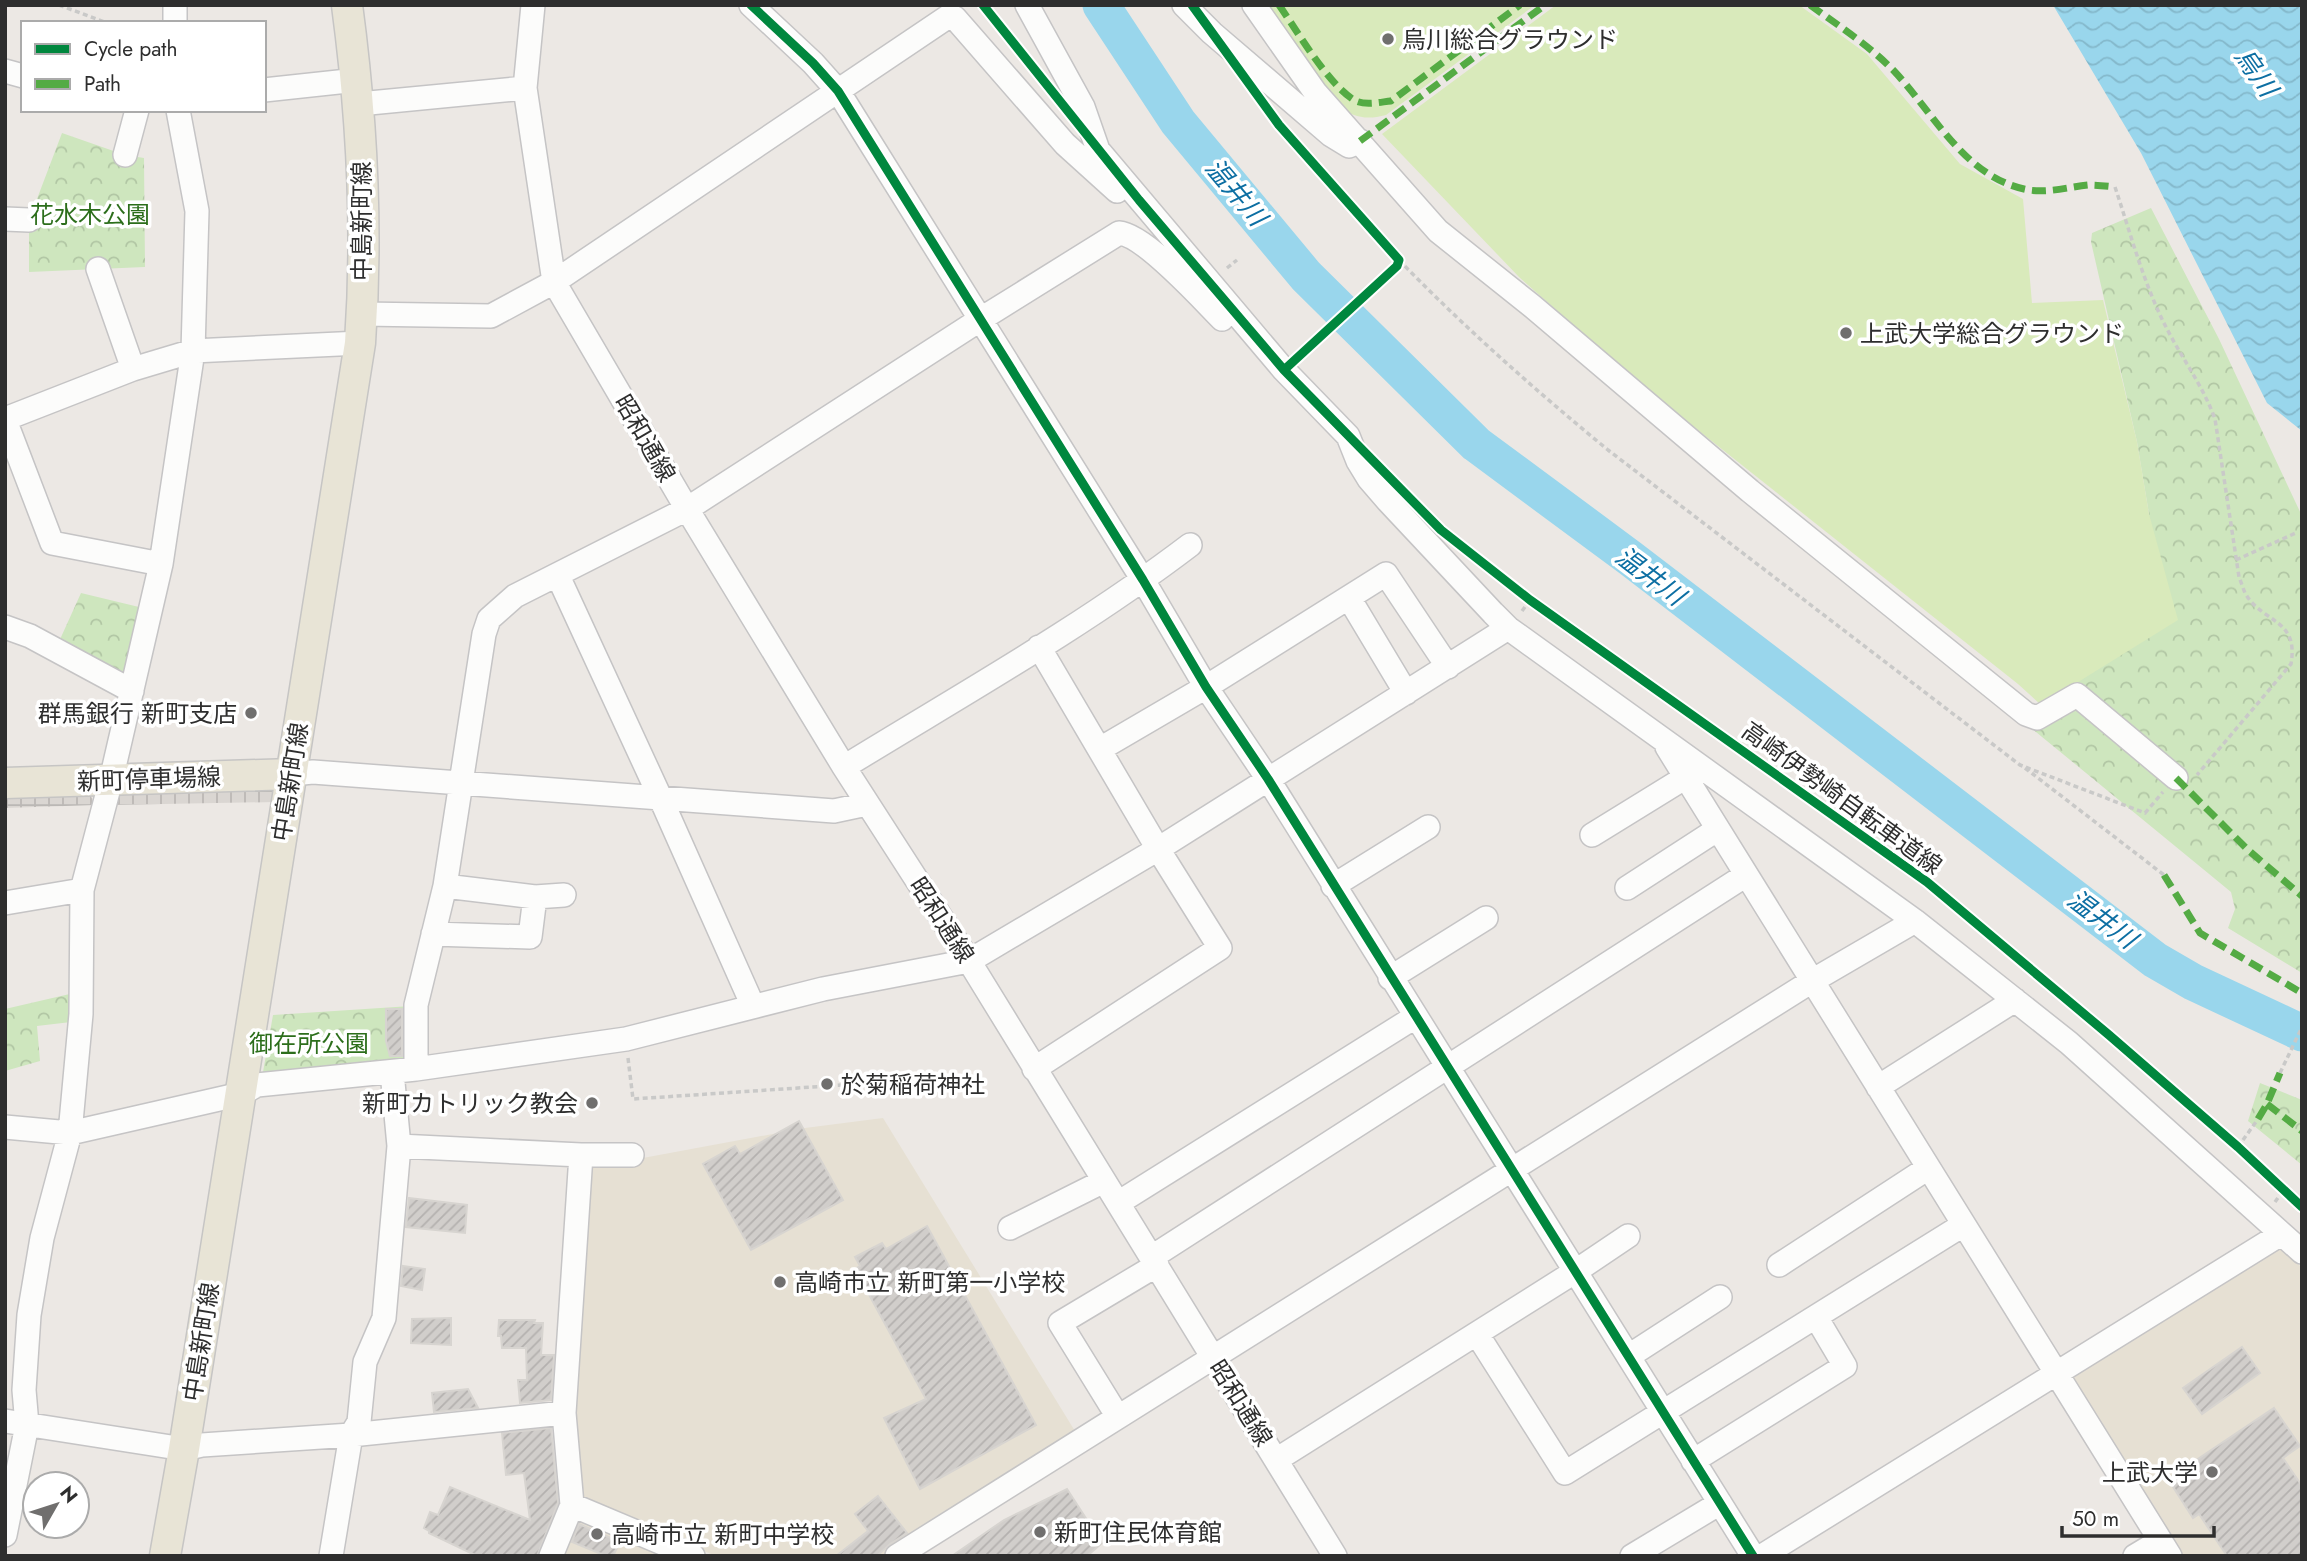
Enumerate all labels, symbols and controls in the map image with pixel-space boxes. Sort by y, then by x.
legend [21,21,266,112]
place label: 烏川総合グラウンド [1402,22,1618,57]
marker: 烏川総合グラウンド [1380,31,1396,47]
text: Cycle path [84,34,177,64]
water label: 烏川 [2226,40,2288,107]
text: Path [84,69,121,99]
water label: 温井川 [1196,150,1278,236]
street label: 中島新町線 [344,161,379,281]
park label: 花水木公園 [30,197,150,232]
place label: 上武大学総合グラウンド [1860,316,2124,351]
marker: 上武大学総合グラウンド [1838,325,1854,341]
street label: 昭和通線 [606,388,684,488]
water label: 温井川 [1607,537,1695,616]
place label: 群馬銀行 新町支店 [38,696,237,731]
marker: 群馬銀行 新町支店 [243,705,259,721]
street label: 高崎伊勢崎自転車道線 [1735,713,1949,883]
street label: 中島新町線 [263,720,317,844]
street label: 新町停車場線 [76,759,222,799]
street label: 昭和通線 [901,870,983,970]
water label: 温井川 [2059,880,2147,959]
park label: 御在所公園 [249,1026,369,1061]
place label: 於菊稲荷神社 [841,1067,985,1102]
marker: 於菊稲荷神社 [819,1076,835,1092]
place label: 新町カトリック教会 [362,1086,578,1121]
marker: 新町カトリック教会 [584,1095,600,1111]
place label: 高崎市立 新町第一小学校 [794,1265,1065,1300]
marker: 高崎市立 新町第一小学校 [772,1274,788,1290]
street label: 中島新町線 [174,1280,228,1404]
street label: 昭和通線 [1201,1353,1281,1453]
place label: 上武大学 [2102,1455,2198,1490]
marker: 上武大学 [2204,1464,2220,1480]
north arrow [21,1470,91,1540]
text: N [54,1480,84,1509]
scale bar [2062,1494,2214,1538]
text: 50 m [2072,1504,2119,1534]
place label: 新町住民体育館 [1054,1515,1222,1550]
place label: 高崎市立 新町中学校 [611,1517,834,1552]
marker: 新町住民体育館 [1032,1524,1048,1540]
marker: 高崎市立 新町中学校 [589,1526,605,1542]

